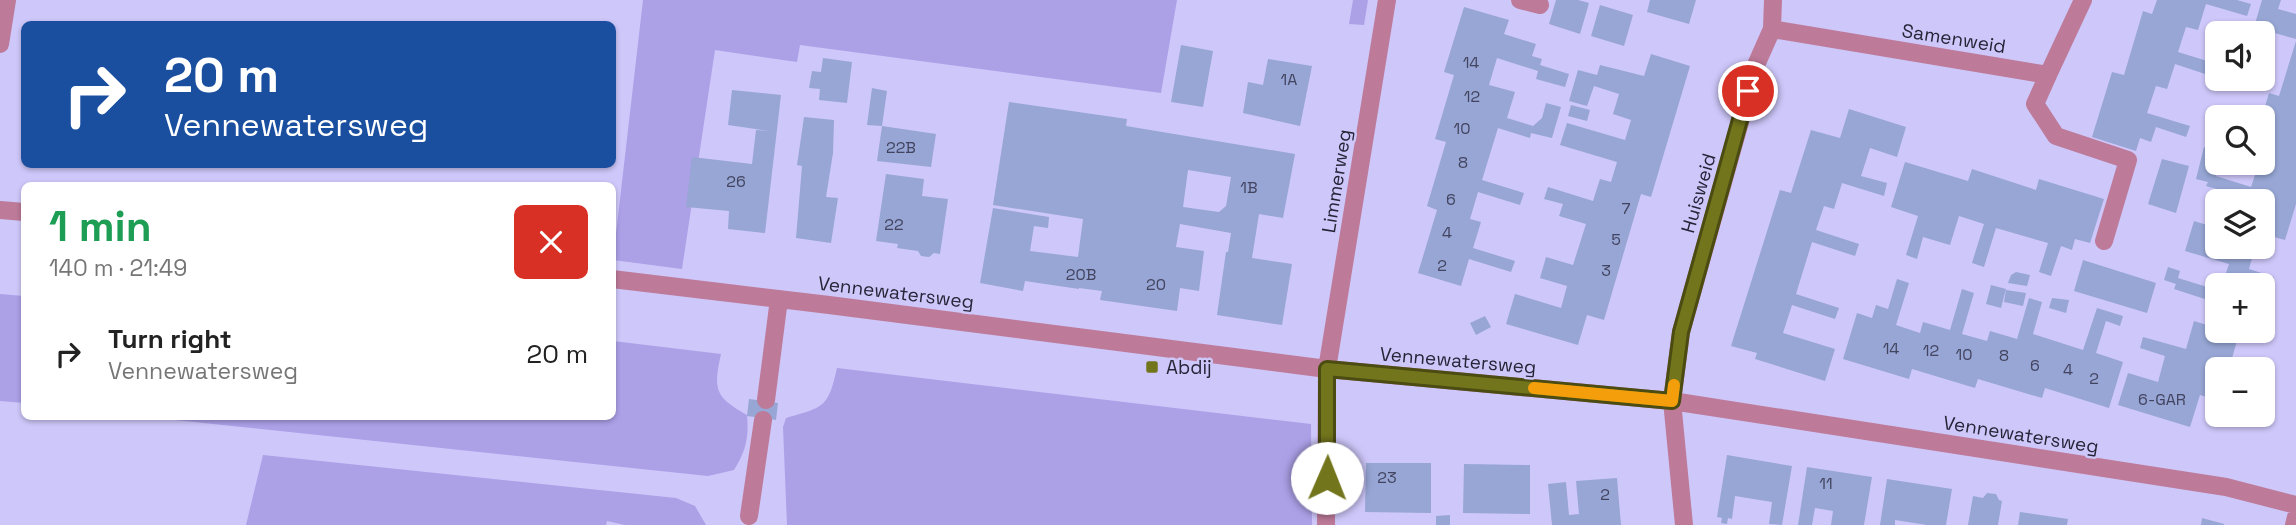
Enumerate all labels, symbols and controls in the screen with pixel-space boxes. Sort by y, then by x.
street label: Samenweid [1900,18,2008,59]
map controls [2205,21,2275,427]
button: sound [2205,21,2275,91]
text: 20 m [164,44,279,106]
icon: right [49,49,140,140]
house number: 14 [1463,52,1479,73]
pin [1718,61,1778,121]
house number: 1A [1281,69,1297,90]
icon: arrive [1729,72,1767,110]
house number: 12 [1464,86,1480,107]
text: Vennewatersweg [164,105,428,145]
button: search [2205,105,2275,175]
house number: 10 [1454,118,1470,139]
street label: Limmerweg [1316,127,1357,235]
house number: 22B [886,137,916,158]
street label: Huisweid [1675,150,1722,236]
house number: 8 [1458,152,1468,173]
house number: 26 [726,171,746,192]
house number: 1B [1240,177,1258,198]
house number: 6 [1446,189,1456,210]
button: layers [2205,189,2275,259]
house number: 7 [1621,198,1631,219]
text: 1 min [49,200,152,253]
button: close [514,205,588,279]
house number: 22 [884,214,904,235]
house number: 4 [1442,222,1452,243]
house number: 5 [1611,229,1621,250]
text: 140 m · 21:49 [49,253,187,283]
house number: 2 [1437,255,1447,276]
house number: 3 [1601,260,1611,281]
house number: 20B [1066,264,1096,285]
street label: Vennewatersweg [817,271,975,314]
button: + [2205,273,2275,343]
house number: 20 [1146,274,1166,295]
text: Turn right [108,322,232,356]
icon: right [49,335,87,373]
text: 20 m [527,337,588,371]
house number: 14 [1883,338,1899,359]
house number: 12 [1923,340,1939,361]
street label: Vennewatersweg [1379,341,1537,380]
house number: 10 [1956,344,1972,365]
house number: 8 [1999,345,2009,366]
place label: Abdij [1166,355,1212,380]
house number: 6 [2030,355,2040,376]
text: Vennewatersweg [108,356,298,386]
button: − [2205,357,2275,427]
marker: Abdij [1144,359,1160,375]
house number: 4 [2063,359,2073,380]
house number: 2 [2089,368,2099,389]
house number: 6-GAR [2138,389,2186,410]
street label: Vennewatersweg [1941,410,2100,459]
position arrow [1290,441,1364,515]
house number: 23 [1377,467,1397,488]
house number: 11 [1819,473,1833,494]
house number: 2 [1600,484,1610,505]

